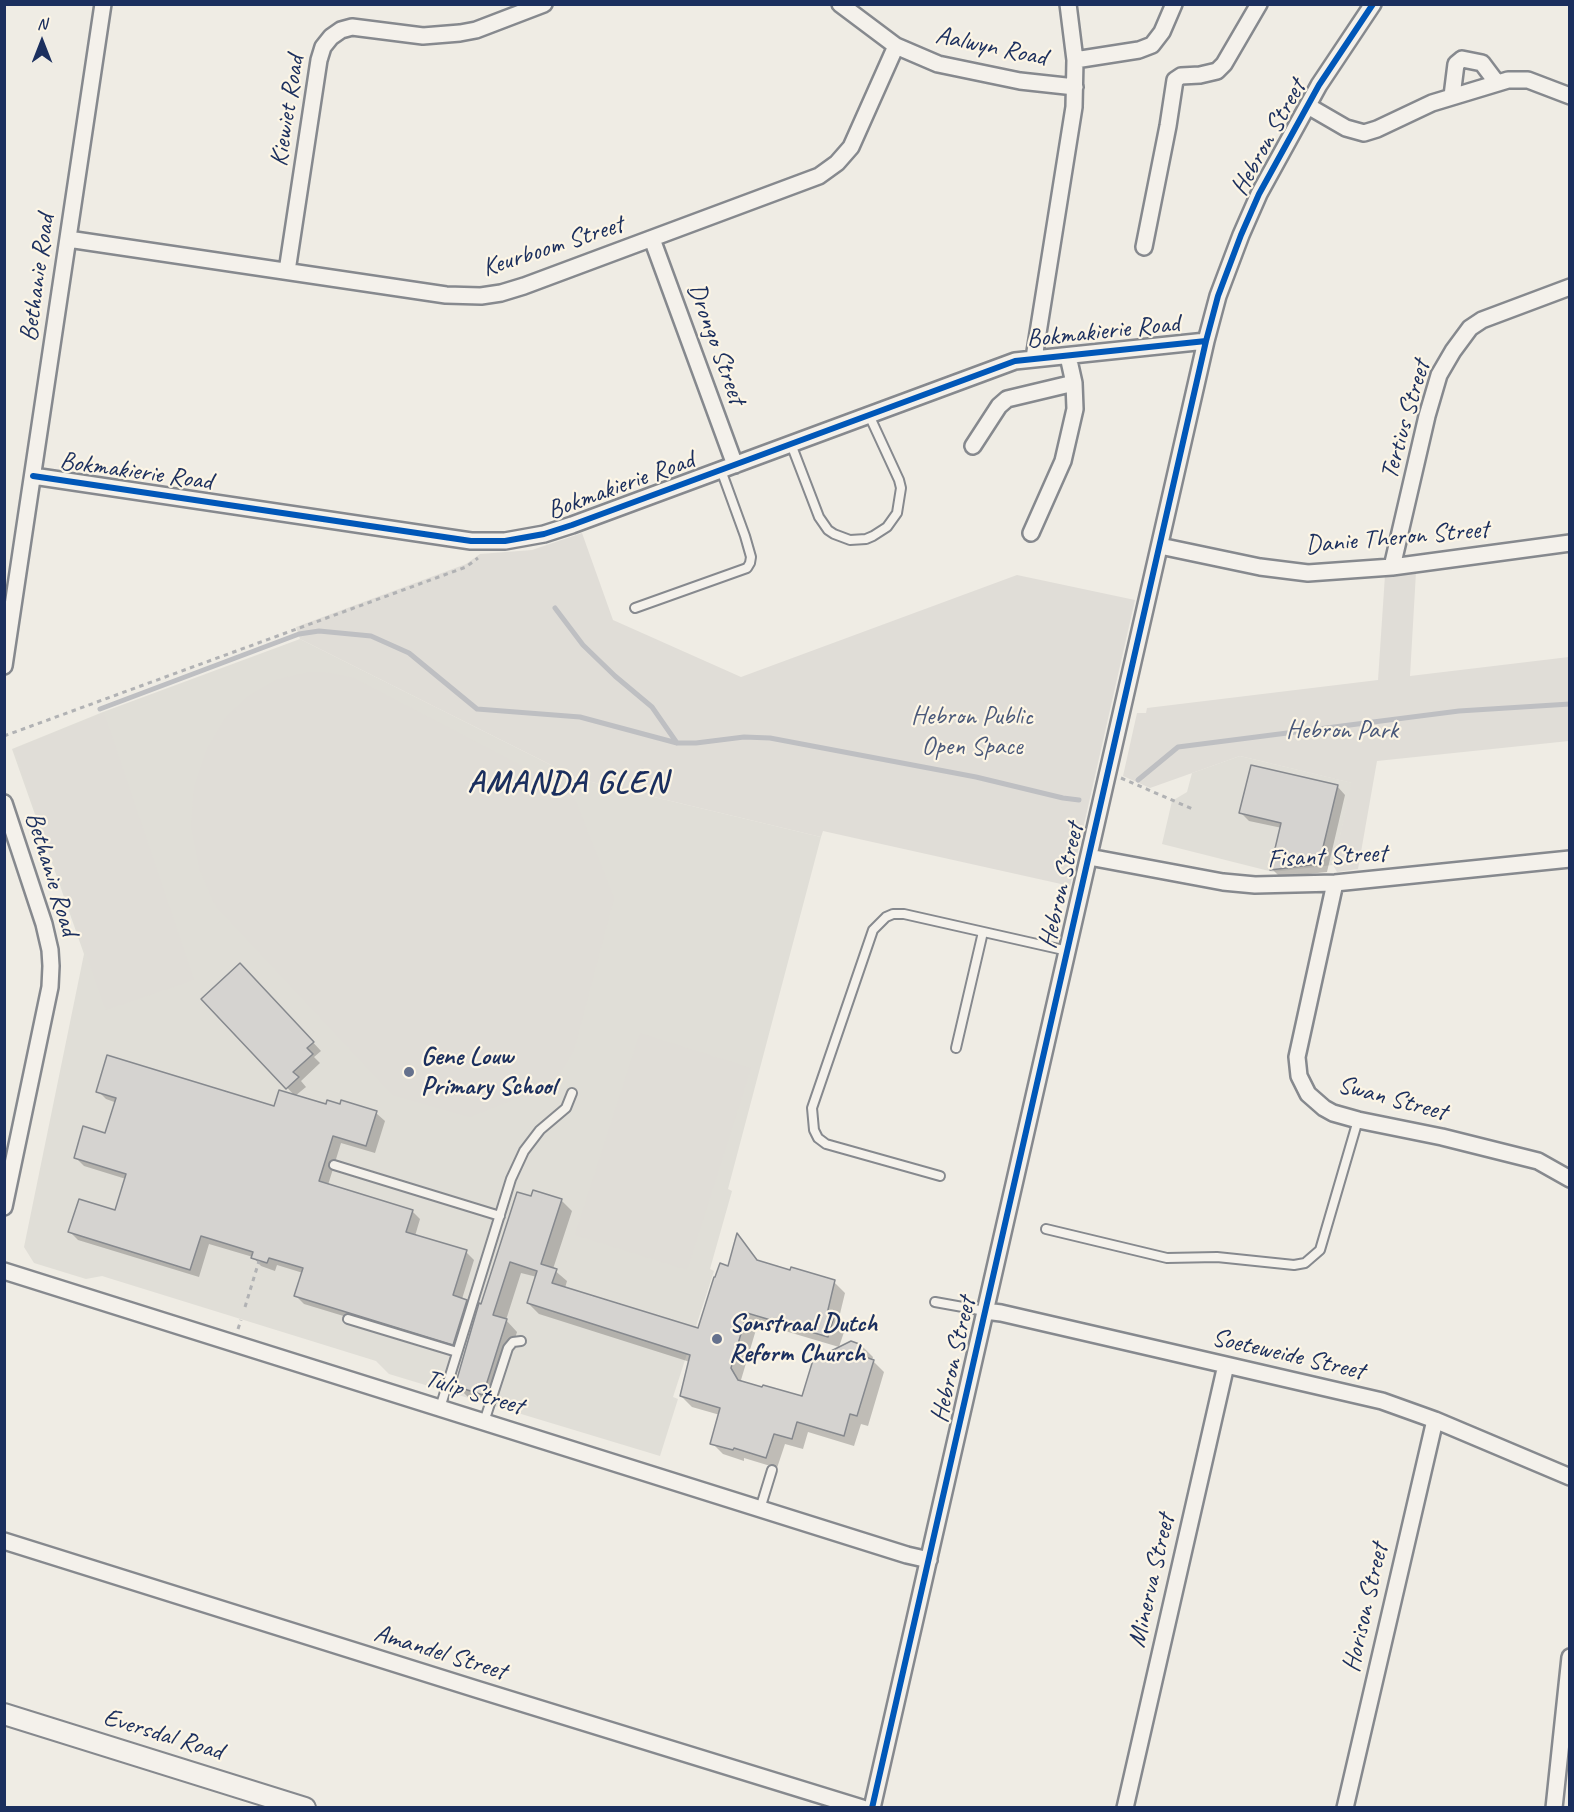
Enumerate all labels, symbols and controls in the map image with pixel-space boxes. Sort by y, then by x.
north arrow [12,12,72,72]
text: N [37,14,47,34]
street label: Aalwyn Road [933,20,1049,74]
street label: Kiewiet Road [264,53,312,169]
street label: Hebron Street [1224,75,1314,201]
street label: Keurboom Street [479,210,627,284]
street label: Bethanie Road [14,213,62,343]
street label: Drongo Street [680,279,752,409]
street label: Bokmakierie Road [1025,308,1181,356]
street label: Tertius Street [1374,357,1438,483]
street label: Bokmakierie Road [543,445,699,527]
street label: Bokmakierie Road [58,446,214,498]
street label: Danie Theron Street [1304,514,1490,562]
park label: Hebron Public Open Space [911,701,1033,762]
park label: Hebron Park [1286,715,1398,747]
district label: AMANDA GLEN [469,765,667,803]
street label: Bethanie Road [17,808,85,940]
street label: Hebron Street [1032,820,1092,952]
street label: Fisant Street [1267,838,1387,876]
place label: Gene Louw Primary School [421,1041,556,1102]
marker: Gene Louw Primary School [402,1065,416,1079]
street label: Swan Street [1334,1070,1450,1128]
street label: Hebron Street [924,1294,984,1426]
place label: Sonstraal Dutch Reform Church [729,1308,877,1370]
street label: Soeteweide Street [1209,1322,1367,1388]
marker: Sonstraal Dutch Reform Church [710,1332,724,1346]
street label: Tulip Street [421,1363,527,1423]
street label: Minerva Street [1122,1511,1182,1651]
street label: Horison Street [1336,1541,1396,1675]
street label: Amandel Street [370,1618,510,1688]
street label: Eversdal Road [99,1702,227,1768]

